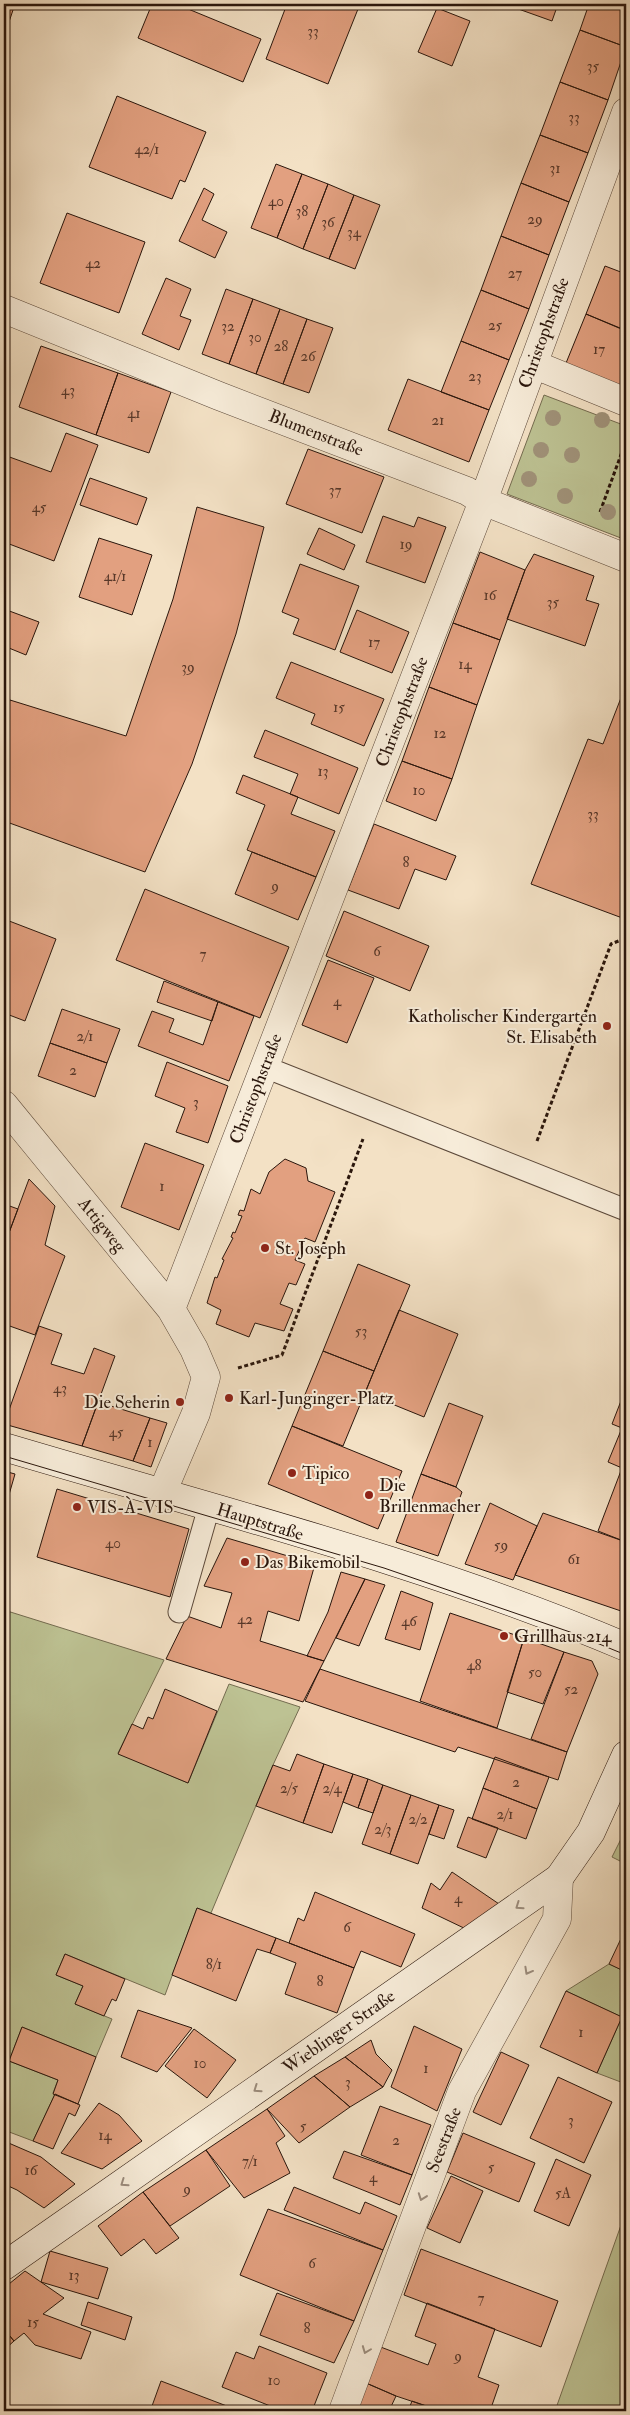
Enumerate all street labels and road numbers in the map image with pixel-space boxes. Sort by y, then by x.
street label: Christophstraße [513,274,575,392]
street label: Blumenstraße [265,404,367,462]
street label: Christophstraße [370,653,434,771]
street label: Christophstraße [224,1030,288,1148]
street label: Attigweg [72,1192,132,1258]
street label: Hauptstraße [214,1498,307,1546]
street label: Wieblinger Straße [278,1984,400,2080]
street label: Seestraße [421,2104,467,2176]

